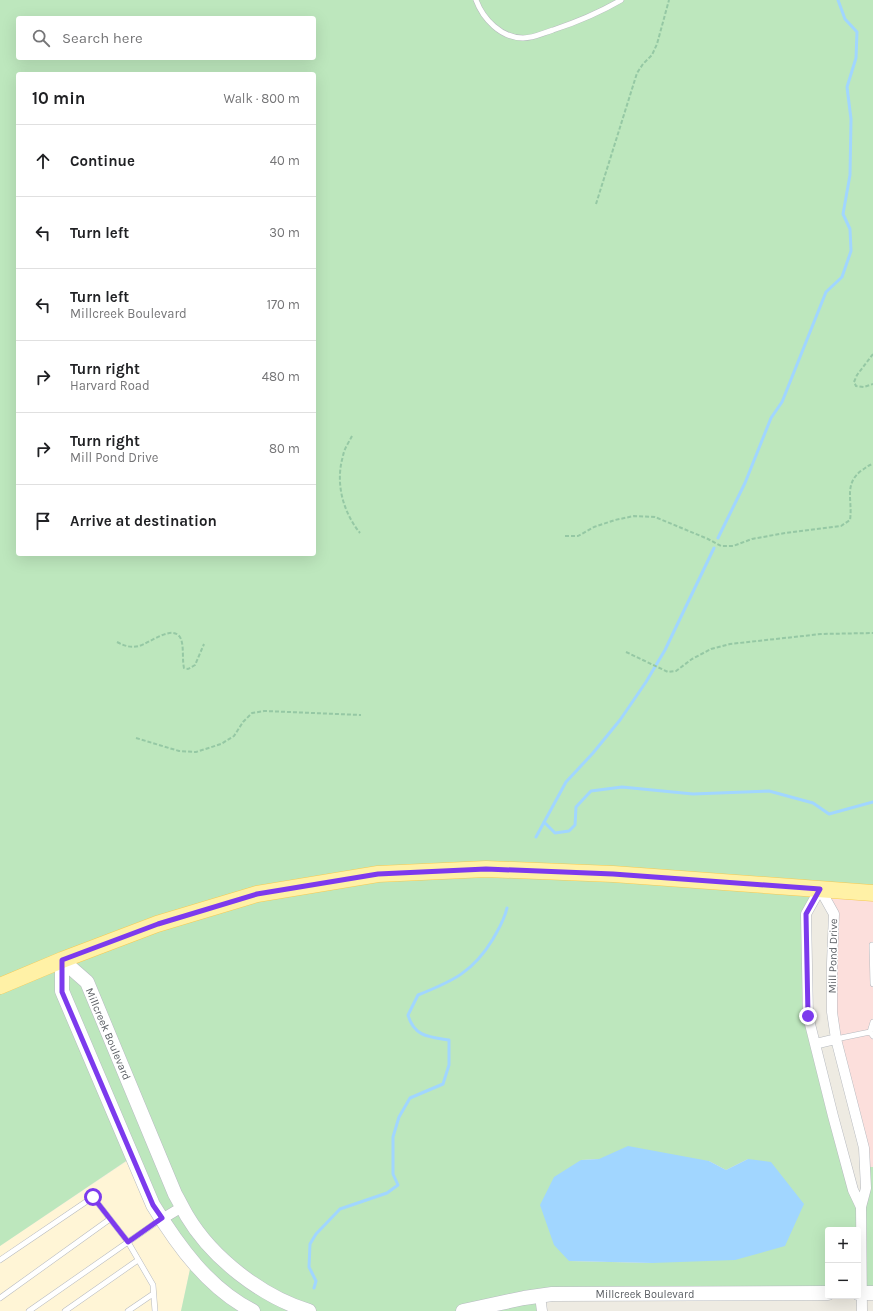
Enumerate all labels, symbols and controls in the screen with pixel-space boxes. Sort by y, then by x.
search box [16,16,316,60]
icon: search [30,27,52,49]
text: Search here [62,29,143,47]
text: 10 min [32,88,85,108]
text: Walk · 800 m [224,91,300,106]
icon: ahead [32,150,54,172]
text: Continue [70,152,135,170]
text: 40 m [270,153,300,168]
icon: left [32,222,54,244]
text: Turn left [70,224,129,242]
text: 30 m [269,225,300,240]
text: Turn left [70,288,129,306]
icon: left [32,294,54,316]
text: 170 m [267,297,300,312]
text: Millcreek Boulevard [70,306,187,321]
text: Turn right [70,360,140,378]
icon: right [32,366,54,388]
text: 480 m [262,369,300,384]
text: Harvard Road [70,378,150,393]
text: Turn right [70,432,140,450]
icon: right [32,438,54,460]
text: 80 m [269,441,300,456]
text: Mill Pond Drive [70,450,159,465]
icon: arrive [32,510,54,532]
text: Arrive at destination [70,512,217,530]
street label: Mill Pond Drive [826,918,840,994]
street label: Millcreek Boulevard [83,986,133,1082]
route end [799,1007,817,1025]
route start [84,1188,102,1206]
map controls [825,1227,861,1299]
button: + [825,1227,861,1263]
button: − [825,1263,861,1299]
street label: Millcreek Boulevard [596,1288,694,1301]

